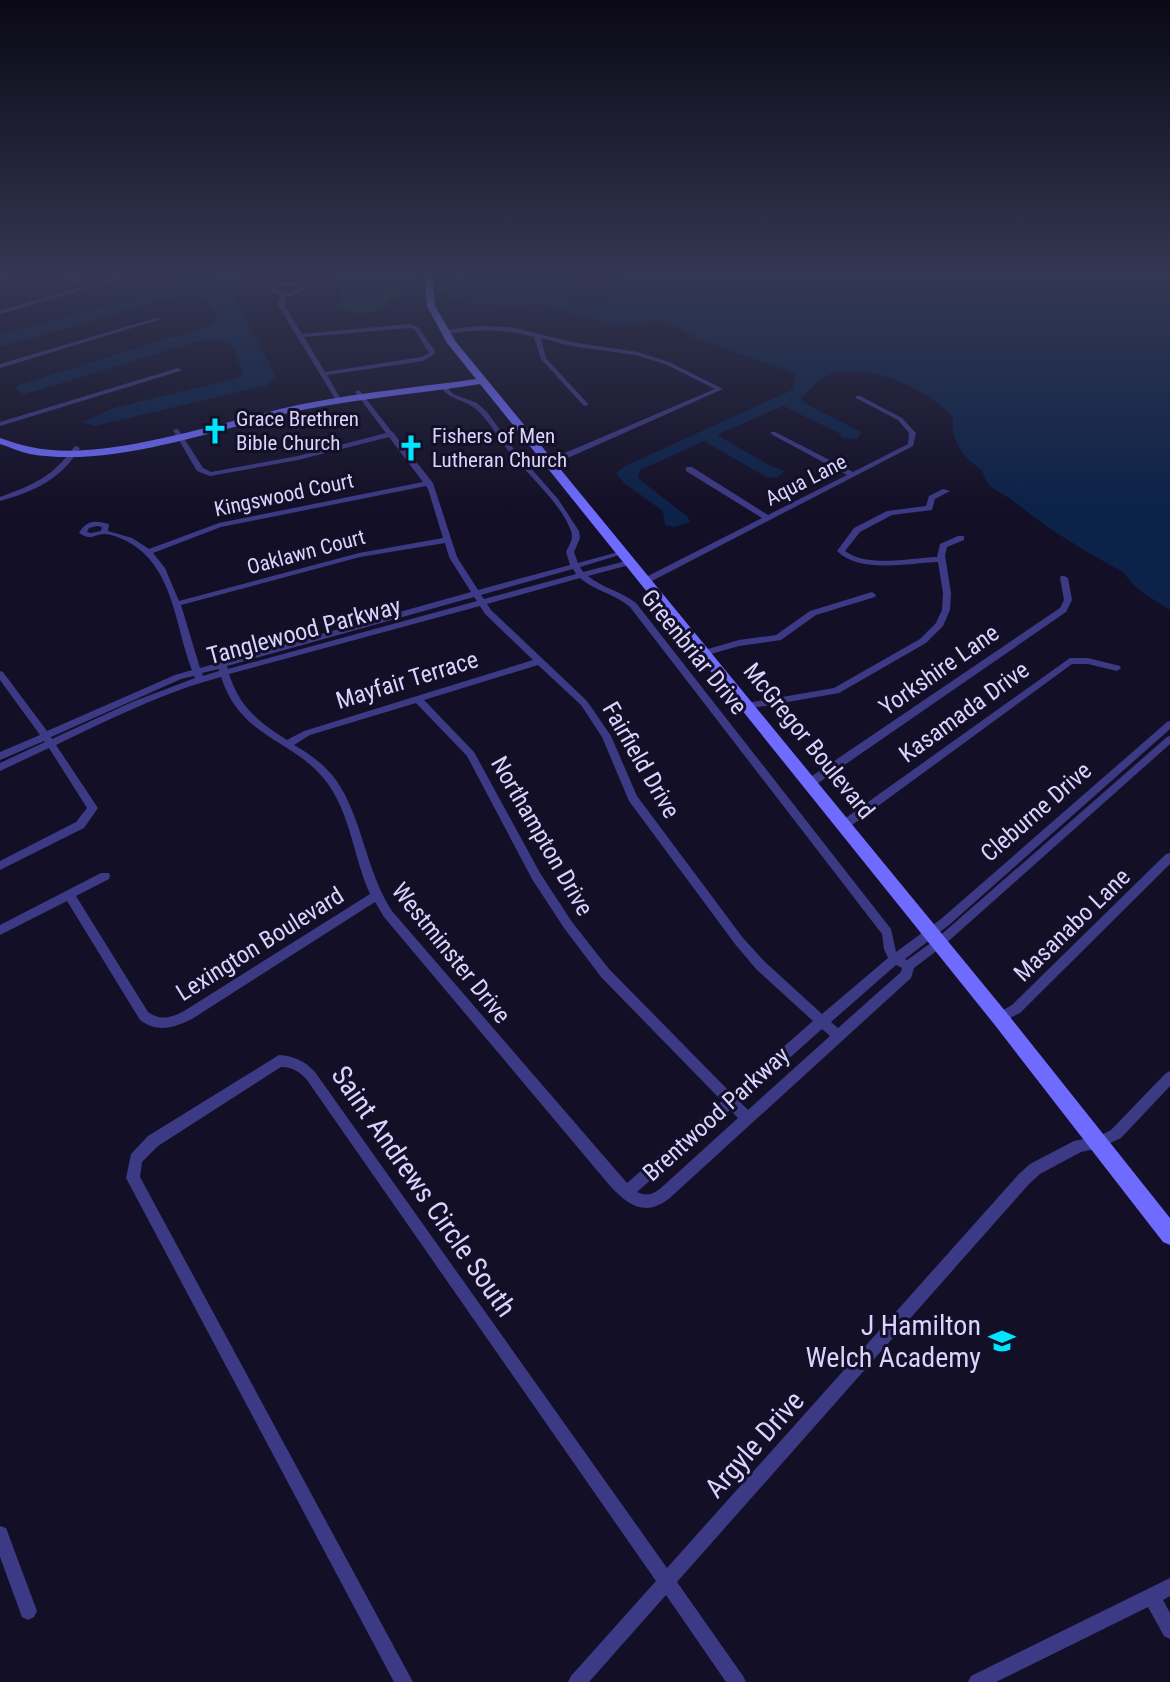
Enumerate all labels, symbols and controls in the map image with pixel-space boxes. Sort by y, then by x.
place label: Grace Brethren Bible Church [236,407,359,455]
church icon: Grace Brethren Bible Church [200,416,230,446]
place label: Fishers of Men Lutheran Church [432,424,567,472]
church icon: Fishers of Men Lutheran Church [396,433,426,463]
street label: Aqua Lane [761,449,851,511]
street label: Kingswood Court [212,468,356,522]
street label: Oaklawn Court [244,525,368,579]
street label: Greenbriar Drive [635,584,753,720]
street label: Tanglewood Parkway [204,592,404,670]
street label: Yorkshire Lane [874,618,1004,722]
street label: Mayfair Terrace [333,645,481,715]
street label: Kasamada Drive [894,656,1034,768]
street label: McGregor Boulevard [738,657,880,825]
street label: Fairfield Drive [597,697,685,823]
street label: Northampton Drive [485,752,599,920]
street label: Cleburne Drive [975,756,1097,868]
street label: Masanabo Lane [1008,863,1136,987]
street label: Westminster Drive [386,877,516,1029]
street label: Lexington Boulevard [171,881,349,1007]
street label: Brentwood Parkway [637,1041,795,1187]
street label: Saint Andrews Circle South [324,1060,523,1323]
place label: J Hamilton Welch Academy [805,1309,981,1374]
school or university icon: J Hamilton Welch Academy [987,1326,1017,1356]
street label: Argyle Drive [698,1384,811,1504]

